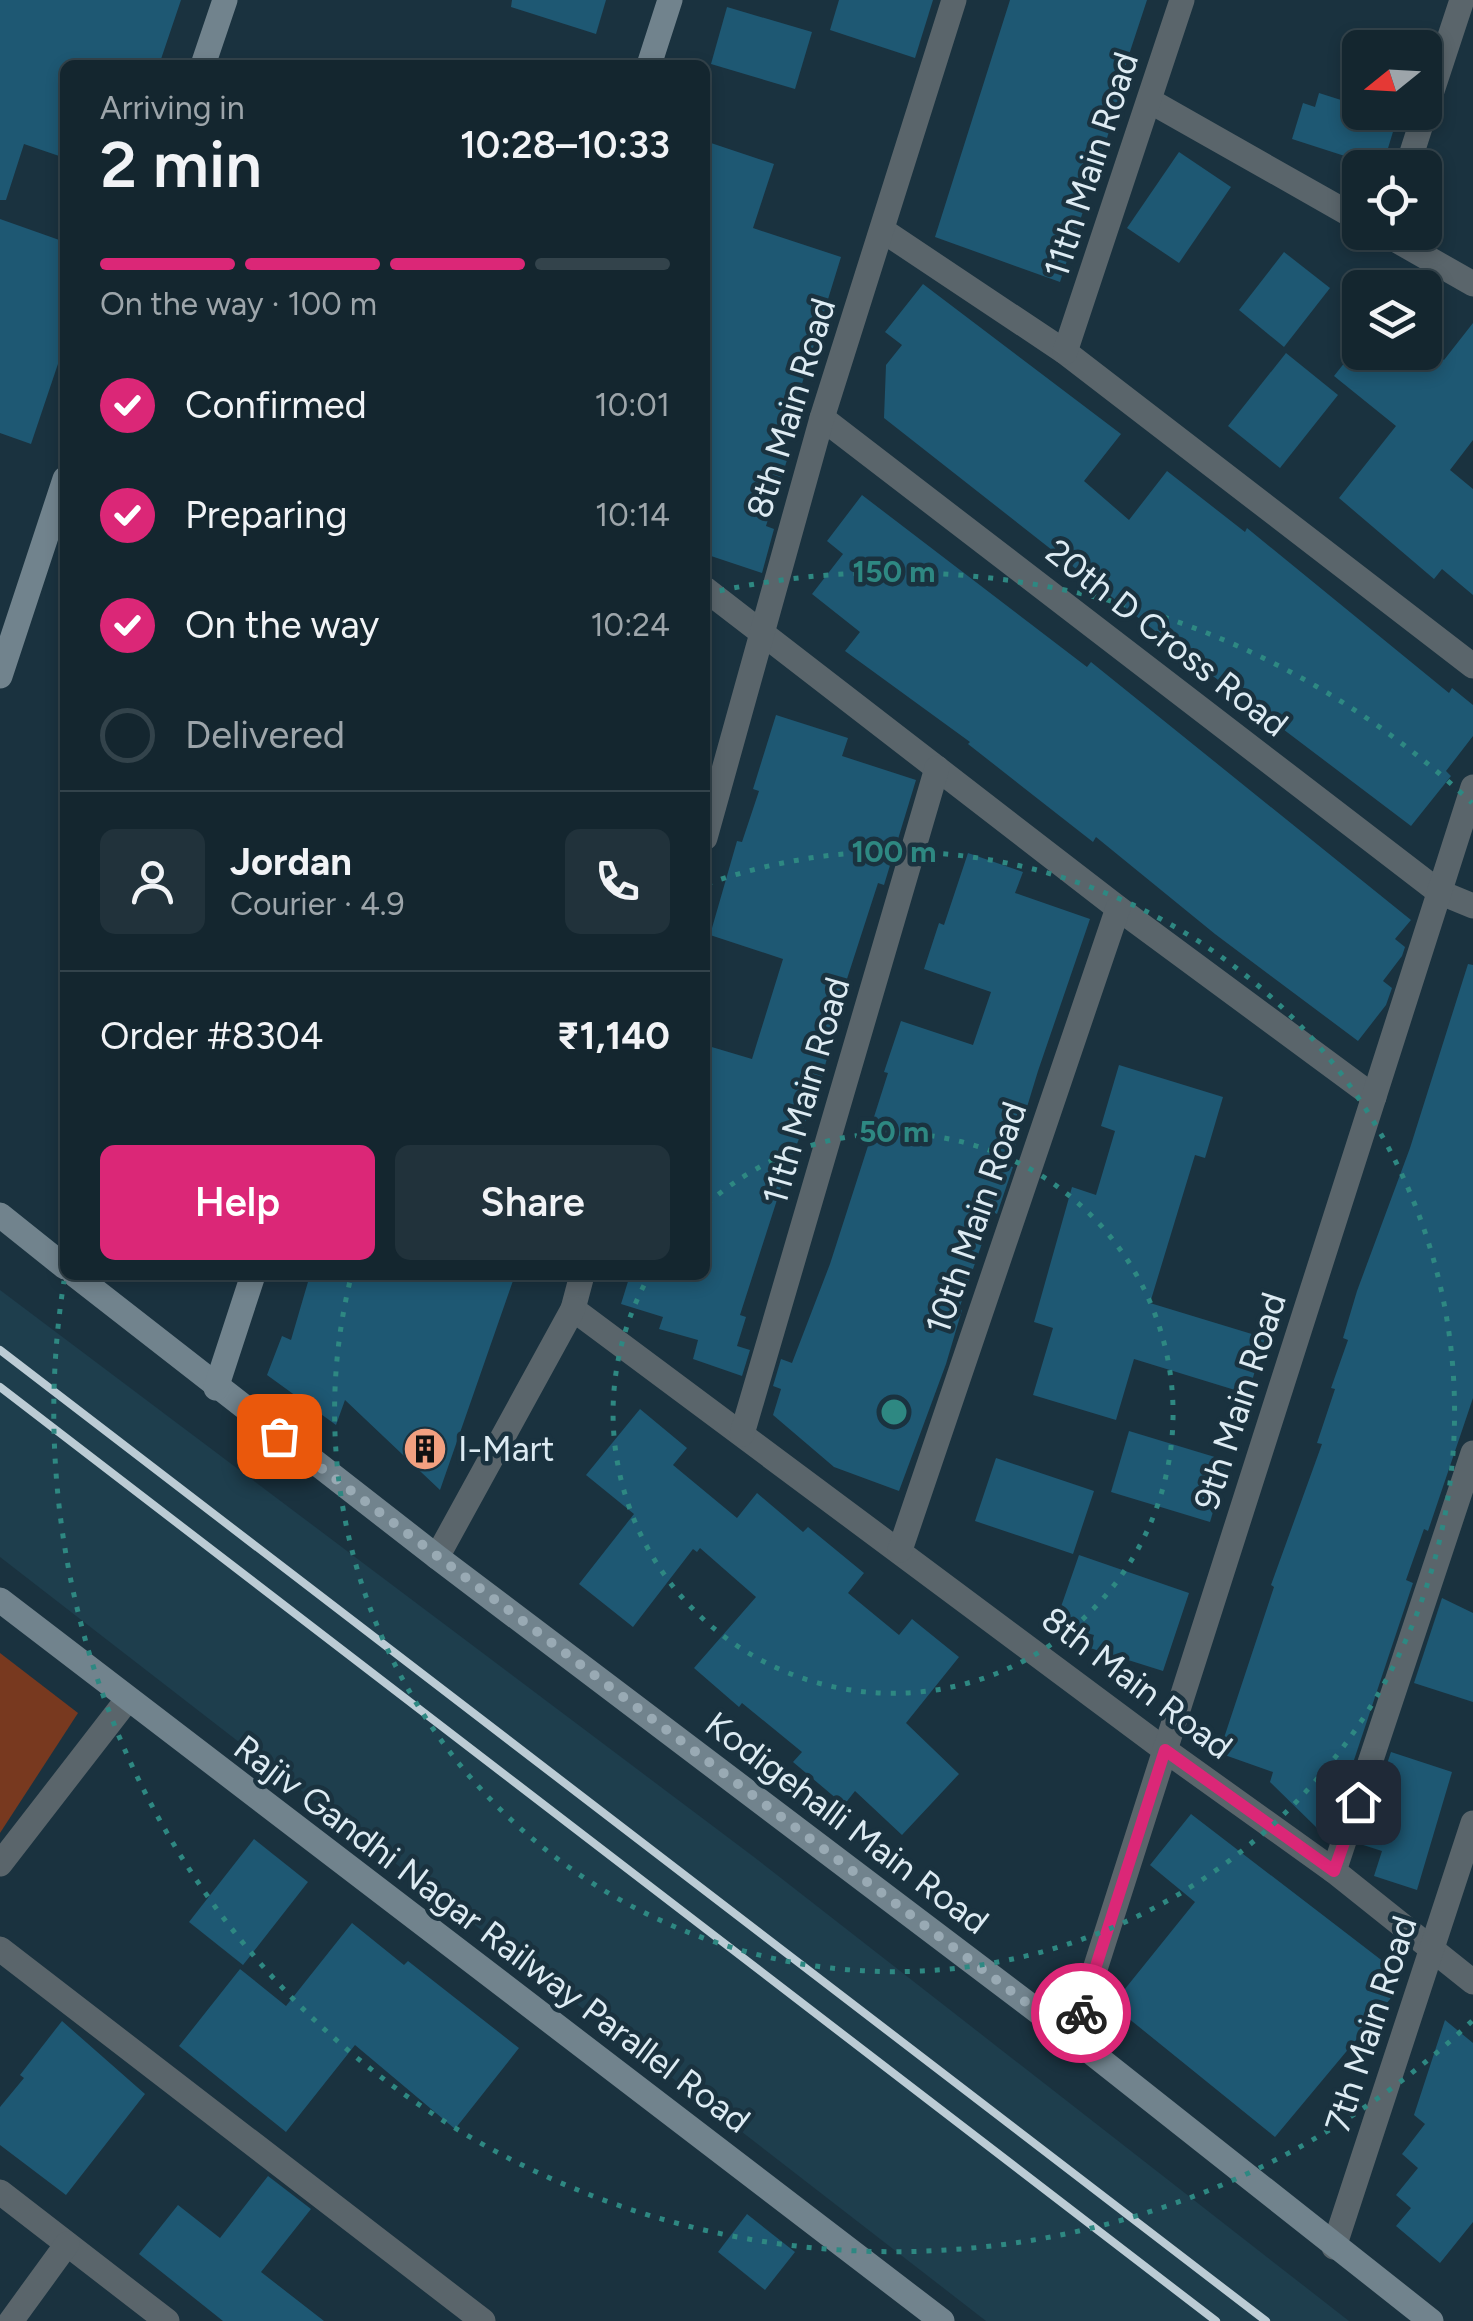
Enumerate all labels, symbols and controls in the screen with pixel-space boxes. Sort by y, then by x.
north arrow [1342,30,1442,130]
map controls [1342,30,1442,370]
street label: 11th Main Road [1035,47,1147,283]
text: Arriving in [100,89,245,127]
text: 10:28–10:33 [460,122,670,168]
text: 2 min [100,125,262,203]
button: locate [1342,150,1442,250]
button: layers [1342,270,1442,370]
text: On the way · 100 m [100,285,377,323]
street label: 8th Main Road [738,293,844,523]
icon: check [100,378,155,433]
text: Confirmed [185,382,367,428]
text: 10:01 [594,386,670,424]
icon: check [100,488,155,543]
text: Preparing [185,492,347,538]
text: 10:14 [595,496,670,534]
street label: 20th D Cross Road [1038,531,1296,745]
text: 150 m [853,553,935,590]
icon: check [100,598,155,653]
text: On the way [185,602,379,648]
text: 10:24 [590,606,670,644]
text: Delivered [185,712,345,758]
button: person [100,829,205,934]
button: phone [565,829,670,934]
text: 100 m [852,833,936,870]
text: Jordan [230,839,352,885]
text: Courier · 4.9 [230,885,405,923]
street label: 11th Main Road [753,972,859,1210]
text: Order #8304 [100,1013,323,1059]
text: ₹1,140 [557,1013,670,1059]
street label: 10th Main Road [917,1096,1035,1340]
text: 50 m [859,1113,929,1150]
button: Help [100,1145,375,1260]
button: Share [395,1145,670,1260]
street label: 9th Main Road [1185,1287,1295,1515]
pin [237,1394,322,1479]
centre of rings [876,1394,912,1430]
icon: bag [252,1409,307,1464]
building icon: I-Mart [402,1426,448,1472]
place label: I-Mart [458,1428,555,1470]
street label: 8th Main Road [1034,1598,1240,1768]
street label: Kodigehalli Main Road [697,1703,997,1943]
street label: Rajiv Gandhi Nagar Railway Parallel Road [226,1726,758,2142]
pin [1316,1760,1401,1845]
icon: home [1331,1775,1386,1830]
street label: 7th Main Road [1316,1911,1426,2137]
courier [1031,1963,1131,2063]
icon: bike [1054,1986,1109,2041]

